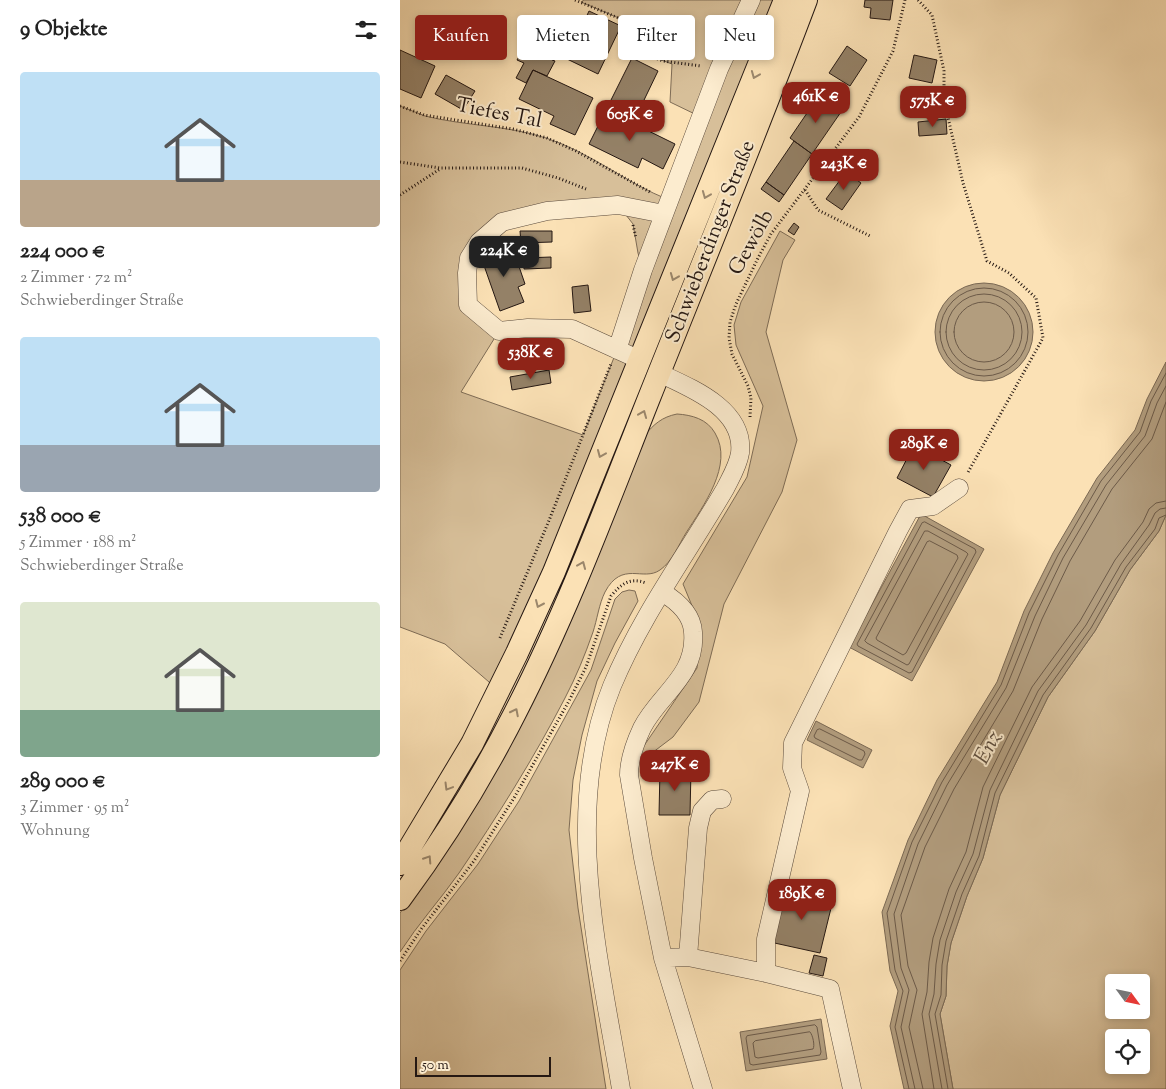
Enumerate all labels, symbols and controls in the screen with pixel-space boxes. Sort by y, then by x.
text: 9 Objekte [20,15,108,45]
chip: Kaufen [415,15,507,60]
chip: Mieten [517,15,608,60]
chip: Filter [618,15,695,60]
chip: Neu [705,15,774,60]
icon: filters [352,16,380,44]
one-way arrow [751,70,761,79]
pin: 461K € [775,82,857,124]
text: 461K € [793,86,839,109]
pin: 575K € [892,86,974,128]
text: 575K € [911,90,955,113]
street label: Tiefes Tal [453,91,545,137]
pin: 605K € [589,100,671,142]
text: 605K € [607,104,653,127]
icon: home [155,105,245,195]
street label: Schwieberdinger Straße [659,136,763,348]
pin: 243K € [803,148,885,191]
text: 243K € [821,153,867,176]
one-way arrow [702,190,713,199]
street label: Gewölb [722,205,782,281]
pin: 224K € [463,236,545,278]
text: 224 000 € [20,237,105,267]
text: 224K € [480,240,528,263]
text: 2 Zimmer · 72 m² [20,267,132,290]
one-way arrow [670,272,680,281]
text: Schwieberdinger Straße [20,290,184,313]
pin: 538K € [490,338,572,380]
text: 538K € [509,342,553,365]
icon: home [155,370,245,460]
one-way arrow [636,410,647,419]
pin: 289K € [883,428,965,471]
text: 289K € [900,433,948,456]
one-way arrow [597,449,608,458]
text: 538 000 € [20,502,101,532]
text: 5 Zimmer · 188 m² [20,532,137,555]
text: Schwieberdinger Straße [20,555,184,578]
one-way arrow [576,561,587,570]
one-way arrow [535,599,545,608]
icon: home [155,635,245,725]
one-way arrow [509,709,519,718]
water label: Enz [967,725,1011,771]
pin: 247K € [634,750,716,792]
text: 247K € [651,754,699,777]
text: 289 000 € [20,767,106,797]
one-way arrow [445,781,455,790]
text: 3 Zimmer · 95 m² [20,797,129,820]
text: Wohnung [20,820,90,843]
one-way arrow [422,856,431,865]
pin: 189K € [761,878,843,921]
text: 189K € [779,883,825,906]
north arrow [1105,974,1150,1019]
map controls [1105,974,1150,1074]
button: locate [1105,1029,1150,1074]
scale bar [415,1054,551,1077]
text: 50 m [422,1056,449,1076]

